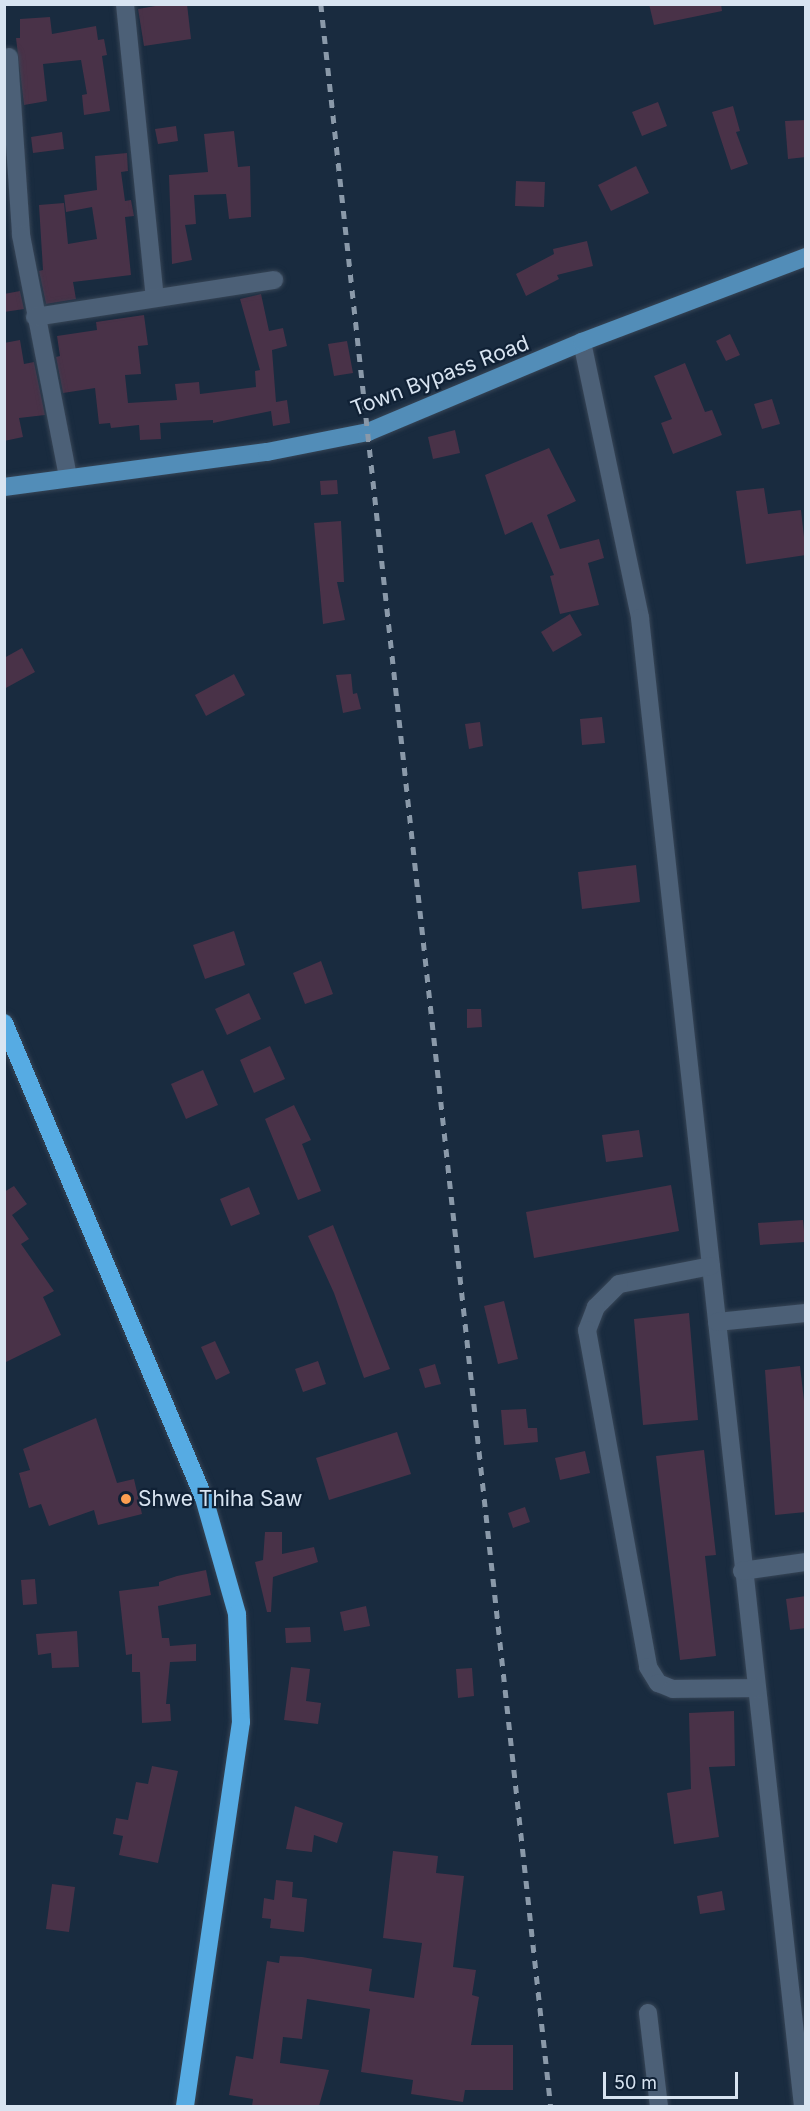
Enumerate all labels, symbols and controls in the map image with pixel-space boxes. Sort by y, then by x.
street label: Town Bypass Road [347,330,533,422]
place label: Shwe Thiha Saw [138,1486,302,1512]
marker: Shwe Thiha Saw [119,1492,133,1506]
scale bar [606,2060,741,2098]
text: 50 m [614,2072,657,2093]

